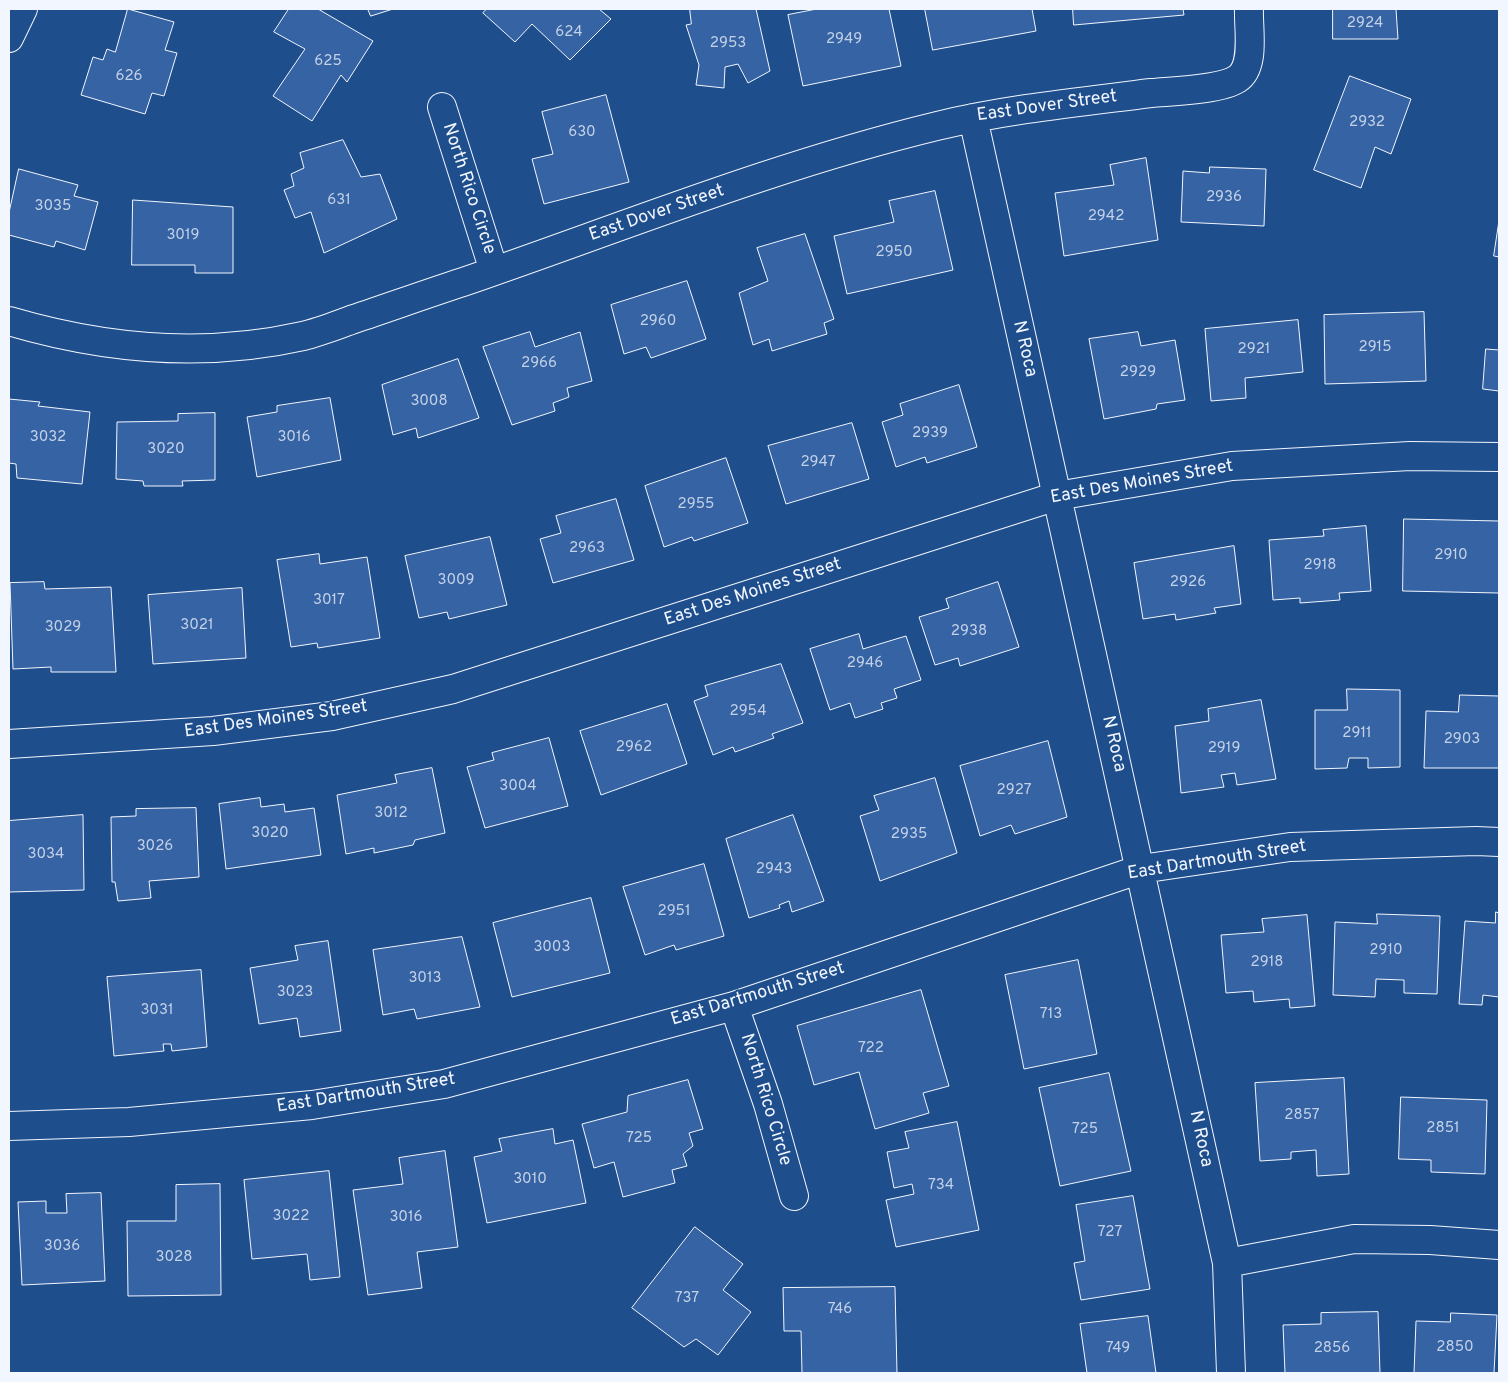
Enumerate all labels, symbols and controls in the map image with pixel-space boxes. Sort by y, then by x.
house number: 2924 [1347,15,1383,33]
house number: 624 [555,24,583,42]
house number: 2949 [826,31,862,49]
house number: 2953 [710,35,746,53]
house number: 625 [314,53,342,71]
house number: 626 [115,68,143,86]
street label: East Dover Street [976,86,1118,128]
house number: 2932 [1349,114,1385,132]
street label: North Rico Circle [437,121,499,257]
house number: 630 [568,124,596,142]
street label: East Dover Street [587,181,727,247]
house number: 2936 [1206,189,1242,207]
house number: 631 [327,192,351,210]
house number: 3035 [35,198,71,216]
house number: 2942 [1088,208,1124,226]
house number: 3019 [166,227,200,245]
house number: 2950 [875,244,913,262]
house number: 2960 [640,313,676,331]
street label: N Roca [1007,319,1041,379]
house number: 2915 [1358,339,1392,357]
house number: 2921 [1238,341,1270,359]
house number: 2966 [521,355,557,373]
house number: 2929 [1120,364,1156,382]
house number: 3008 [410,393,448,411]
house number: 2939 [912,425,948,443]
house number: 3032 [30,429,66,447]
house number: 3016 [277,429,311,447]
house number: 3020 [147,441,185,459]
house number: 2947 [800,454,836,472]
street label: East Des Moines Street [1049,456,1235,510]
house number: 2955 [678,496,714,514]
house number: 2963 [569,540,605,558]
house number: 2910 [1434,547,1468,565]
street label: East Des Moines Street [662,554,844,632]
house number: 2918 [1304,557,1336,575]
house number: 3009 [438,572,474,590]
house number: 2926 [1170,574,1206,592]
house number: 3017 [313,592,345,610]
house number: 3021 [180,617,214,635]
house number: 3029 [45,619,81,637]
house number: 2938 [951,623,987,641]
house number: 2946 [847,655,883,673]
street label: East Des Moines Street [183,696,369,744]
house number: 2954 [729,703,767,721]
street label: N Roca [1096,714,1130,774]
house number: 2911 [1342,725,1372,743]
house number: 2903 [1444,731,1480,749]
house number: 2962 [616,739,652,757]
house number: 2919 [1208,740,1240,758]
house number: 3004 [499,778,537,796]
house number: 2927 [997,782,1031,800]
house number: 3012 [374,805,408,823]
house number: 3020 [251,825,289,843]
house number: 2935 [891,826,927,844]
street label: East Dartmouth Street [1126,836,1308,886]
house number: 3026 [137,838,173,856]
house number: 3034 [28,846,64,864]
house number: 2943 [756,861,792,879]
house number: 2951 [657,903,691,921]
house number: 3003 [533,939,571,957]
house number: 2910 [1369,942,1403,960]
house number: 2918 [1251,954,1283,972]
street label: East Dartmouth Street [669,958,847,1032]
house number: 3013 [408,970,442,988]
house number: 3023 [277,984,313,1002]
house number: 3031 [140,1002,174,1020]
house number: 713 [1040,1006,1062,1024]
street label: North Rico Circle [735,1031,795,1169]
house number: 722 [858,1040,884,1058]
street label: East Dartmouth Street [275,1069,457,1119]
house number: 2857 [1284,1107,1320,1125]
street label: N Roca [1183,1109,1217,1169]
house number: 2851 [1426,1120,1460,1138]
house number: 725 [1072,1121,1098,1139]
house number: 725 [626,1130,652,1148]
house number: 3010 [513,1171,547,1189]
house number: 734 [928,1177,954,1195]
house number: 3022 [273,1208,309,1226]
house number: 3016 [389,1209,423,1227]
house number: 727 [1098,1224,1122,1242]
house number: 3036 [44,1238,80,1256]
house number: 3028 [156,1249,192,1267]
house number: 737 [675,1290,699,1308]
house number: 746 [828,1301,852,1319]
house number: 2850 [1436,1339,1474,1357]
house number: 749 [1106,1340,1130,1358]
house number: 2856 [1314,1340,1350,1358]

